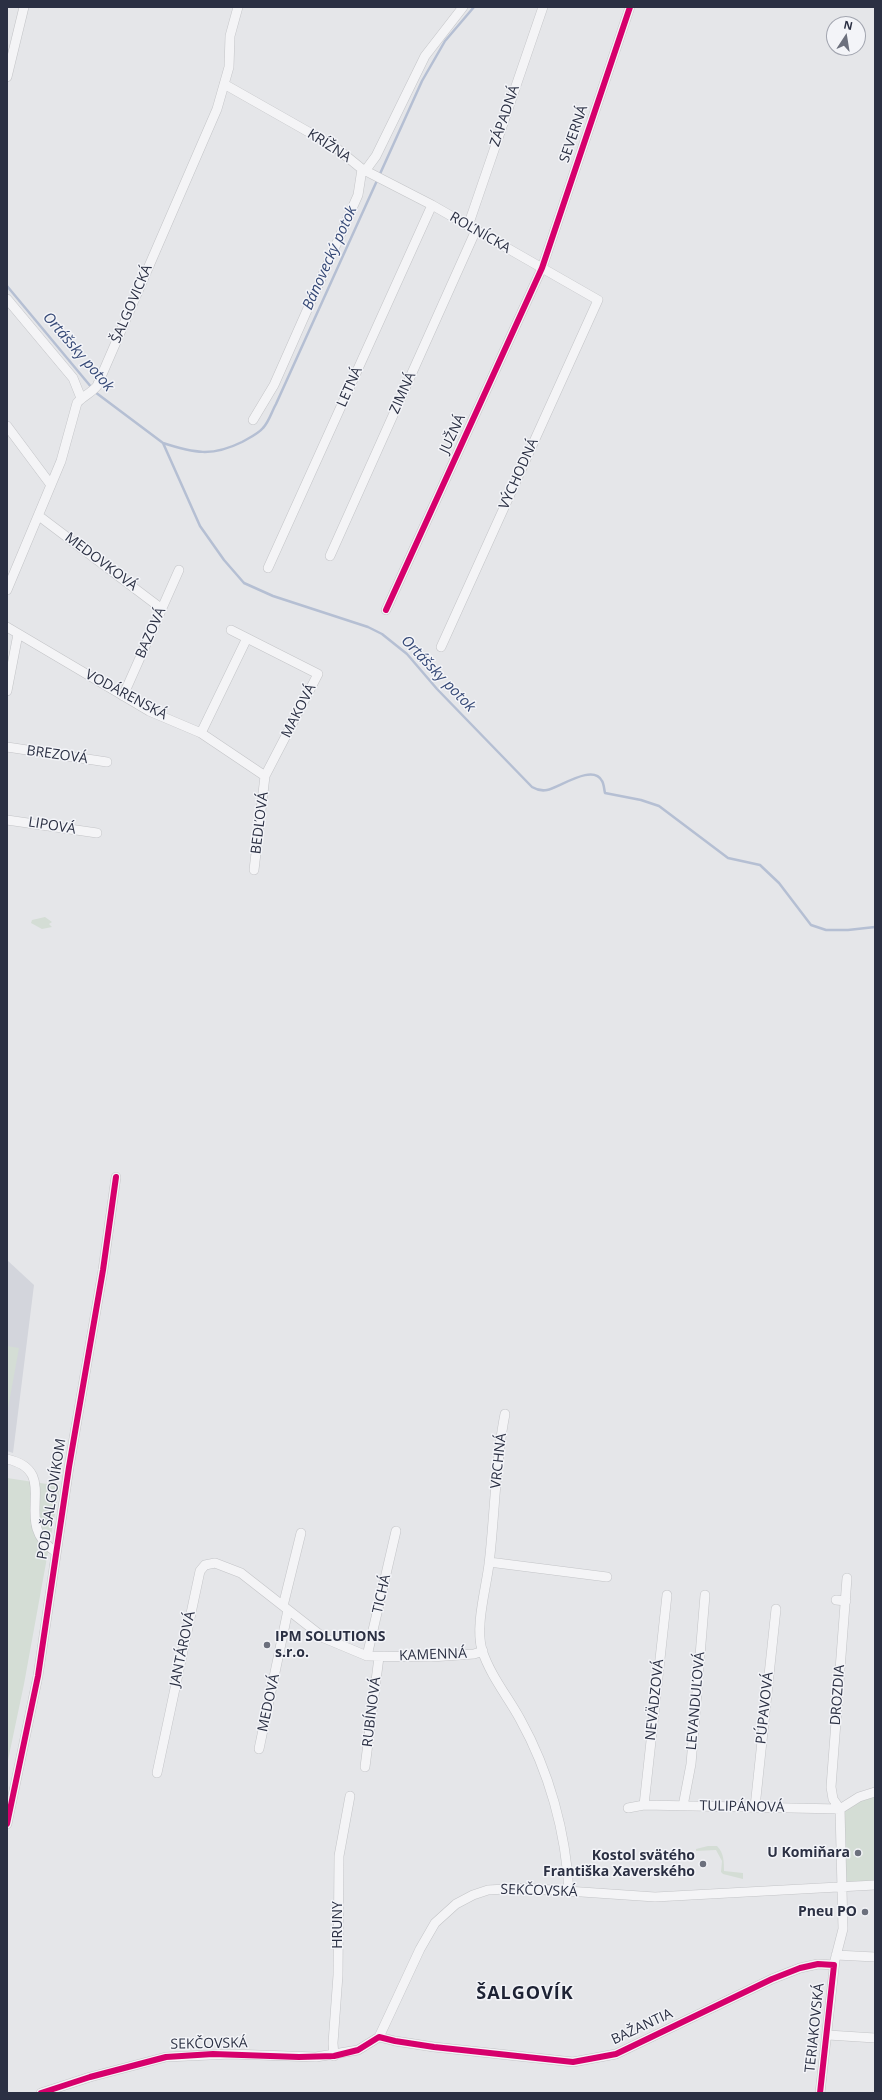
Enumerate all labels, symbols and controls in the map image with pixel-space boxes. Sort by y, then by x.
north arrow [826,16,866,56]
text: N [842,16,854,33]
street label: ZÁPADNÁ [487,83,523,149]
street label: SEVERNÁ [556,103,592,165]
street label: KRÍŽNA [304,126,354,166]
water label: Bánovecký potok [299,203,361,313]
street label: ROĽNÍCKA [447,209,513,257]
street label: ŠALGOVICKÁ [108,262,156,346]
water label: Ortášsky potok [39,309,117,395]
street label: LETNÁ [334,364,366,410]
street label: ZIMNÁ [386,370,420,416]
street label: JUŽNÁ [437,412,469,456]
street label: VÝCHODNÁ [496,436,542,512]
street label: MEDOVKOVÁ [61,529,141,595]
street label: BAZOVÁ [132,605,170,661]
water label: Ortášsky potok [397,632,479,716]
street label: VODÁRENSKÁ [82,666,170,724]
street label: MAKOVÁ [278,681,320,741]
street label: BREZOVÁ [25,742,89,768]
street label: BEDĽOVÁ [248,791,272,855]
street label: LIPOVÁ [27,814,77,838]
street label: VRCHNÁ [488,1433,510,1489]
street label: POD ŠALGOVÍKOM [34,1437,70,1561]
street label: TICHÁ [369,1573,395,1615]
street label: JANTÁROVÁ [167,1610,199,1688]
place label: IPM SOLUTIONS s.r.o. [275,1629,386,1662]
marker: IPM SOLUTIONS s.r.o. [262,1640,272,1650]
street label: KAMENNÁ [399,1645,467,1665]
street label: LEVANDUĽOVÁ [683,1651,709,1751]
street label: NEVÄDZOVÁ [642,1658,668,1742]
street label: DROZDIA [828,1664,848,1726]
street label: PÚPAVOVÁ [753,1671,777,1745]
street label: MEDOVÁ [255,1673,283,1733]
street label: RUBÍNOVÁ [359,1676,385,1748]
street label: TULIPÁNOVÁ [699,1798,785,1816]
place label: U Komiňara [767,1845,850,1861]
place label: Kostol svätého Františka Xaverského [543,1848,695,1880]
marker: U Komiňara [853,1848,863,1858]
marker: Kostol svätého Františka Xaverského [698,1859,708,1869]
street label: SEKČOVSKÁ [500,1881,578,1901]
street label: HRUNY [330,1901,346,1949]
place label: Pneu PO [798,1904,857,1920]
marker: Pneu PO [860,1907,870,1917]
street label: TERIAKOVSKÁ [802,1982,828,2074]
district label: ŠALGOVÍK [476,1983,574,2005]
street label: BAŽANTIA [609,2005,675,2049]
street label: SEKČOVSKÁ [170,2035,248,2053]

